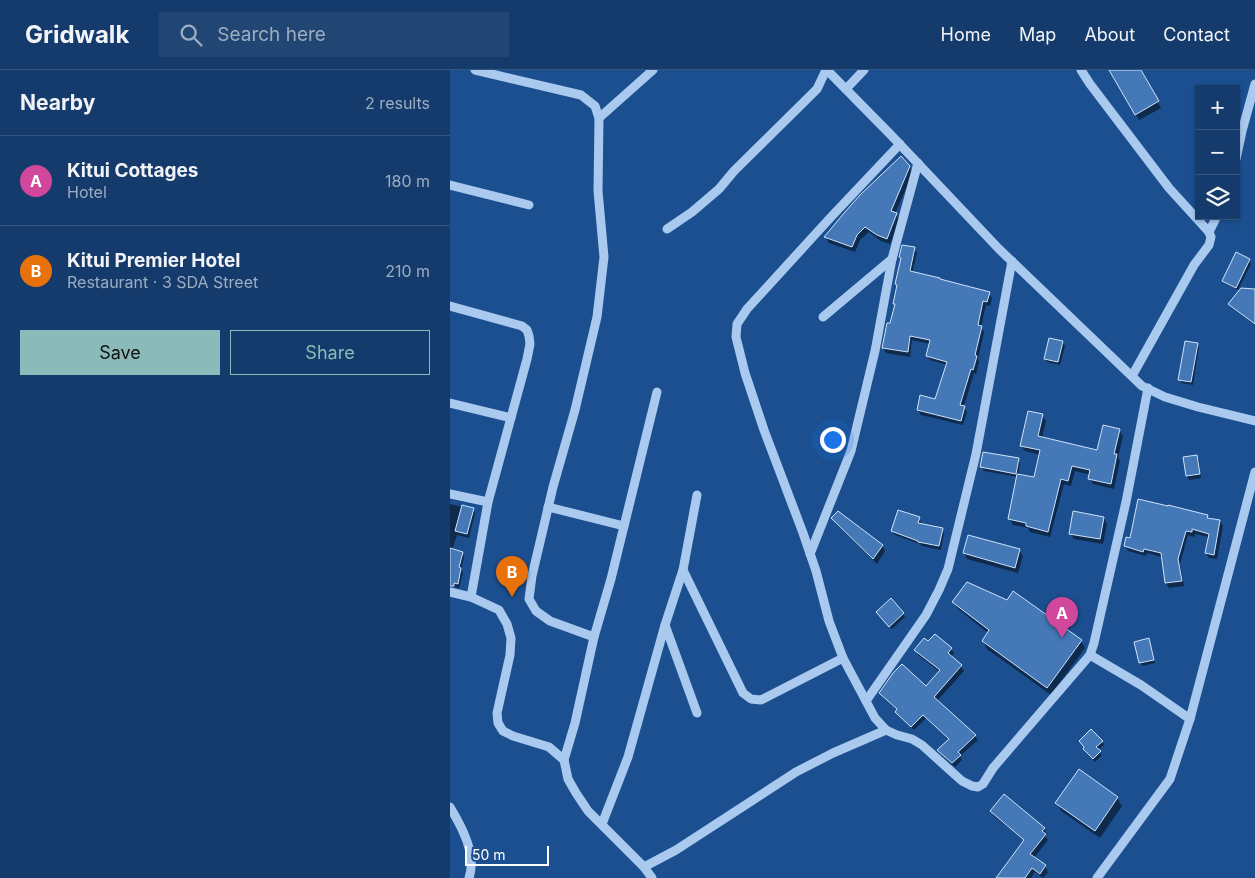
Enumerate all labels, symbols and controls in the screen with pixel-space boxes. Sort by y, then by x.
search box [159,12,509,57]
text: Gridwalk [25,20,129,49]
icon: search [177,21,205,49]
text: Search here [217,23,326,46]
text: Home [941,24,991,45]
text: Map [1019,24,1056,45]
text: About [1084,24,1135,45]
text: Contact [1163,24,1230,45]
map controls [1195,85,1240,220]
button: + [1195,85,1240,130]
text: Nearby [20,90,95,115]
text: 2 results [365,93,430,113]
button: − [1195,130,1240,175]
text: Kitui Cottages [67,159,198,182]
text: A [30,171,42,191]
text: 180 m [385,171,430,191]
button: layers [1195,175,1240,220]
text: Hotel [67,182,107,202]
text: Kitui Premier Hotel [67,249,240,272]
text: B [31,261,41,281]
text: 210 m [385,261,430,281]
text: Restaurant · 3 SDA Street [67,272,258,292]
button: Save [20,330,220,375]
button: Share [230,330,430,375]
your location [820,427,846,453]
pin: B [496,556,528,597]
pin: A [1046,597,1078,638]
scale bar [465,843,549,866]
text: 50 m [472,846,506,863]

